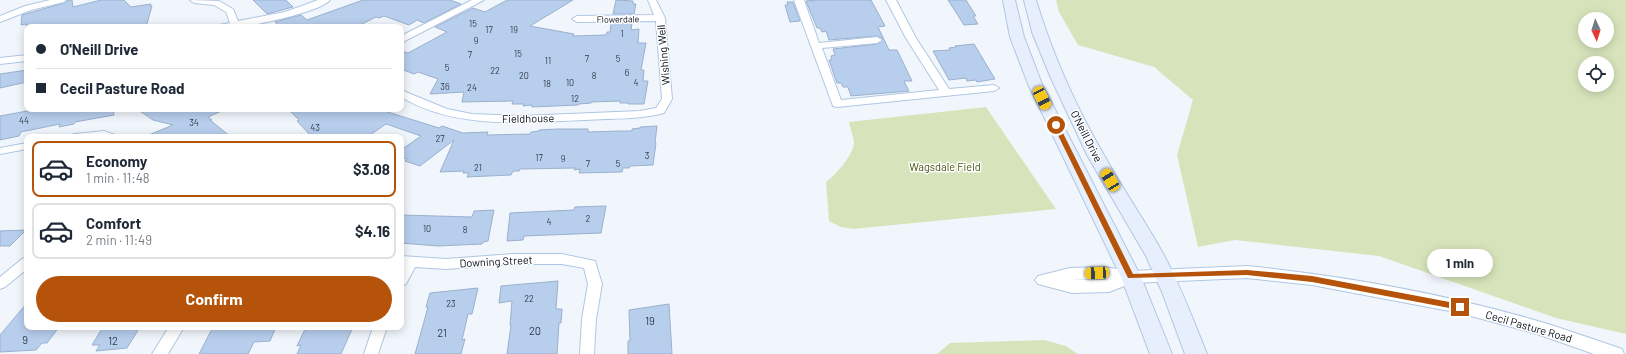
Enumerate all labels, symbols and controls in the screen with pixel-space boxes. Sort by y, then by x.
north arrow [1578,12,1614,48]
map controls [1578,12,1614,92]
street label: Flowerdale [597,13,640,25]
house number: 15 [469,18,477,29]
house number: 17 [485,24,493,35]
house number: 19 [510,24,518,35]
street label: Wishing Well [654,24,672,86]
house number: 1 [620,28,624,39]
house number: 9 [474,35,479,46]
text: O'Neill Drive [60,40,138,58]
house number: 15 [514,48,522,59]
house number: 7 [468,49,473,60]
house number: 7 [585,53,590,64]
house number: 5 [616,53,621,64]
house number: 11 [545,55,551,66]
button: locate [1578,56,1614,92]
house number: 5 [445,62,450,73]
house number: 22 [490,65,500,76]
house number: 6 [625,67,630,78]
house number: 20 [519,70,529,81]
house number: 8 [592,70,597,81]
house number: 10 [566,77,574,88]
house number: 4 [634,77,639,88]
house number: 18 [543,78,551,89]
text: Cecil Pasture Road [60,79,185,97]
house number: 36 [440,81,450,92]
house number: 24 [467,82,477,93]
car [1031,85,1053,111]
house number: 12 [571,93,579,104]
street label: O'Neill Drive [1068,108,1106,164]
street label: Fieldhouse [502,111,554,125]
house number: 44 [19,115,29,126]
route start [1047,116,1065,134]
house number: 34 [189,117,199,128]
house number: 43 [310,122,320,133]
house number: 27 [435,133,445,144]
house number: 3 [645,150,650,161]
icon: car [38,151,74,187]
text: Economy [86,152,147,170]
house number: 17 [535,152,543,163]
house number: 9 [561,153,566,164]
house number: 7 [586,158,591,169]
house number: 5 [616,158,621,169]
text: $3.08 [353,160,390,178]
park label: Wagsdale Field [909,160,981,173]
house number: 21 [474,162,482,173]
car [1099,167,1121,193]
text: 1 min · 11:48 [86,170,150,186]
icon: car [38,213,74,249]
house number: 2 [586,213,591,224]
text: Comfort [86,214,141,232]
house number: 4 [547,216,552,227]
text: $4.16 [355,222,390,240]
house number: 10 [423,223,431,234]
house number: 8 [463,224,468,235]
text: 2 min · 11:49 [86,232,152,248]
callout: 1 min [1427,249,1493,277]
street label: Downing Street [459,253,533,269]
text: 1 min [1446,255,1474,271]
car [1085,266,1109,280]
button: Confirm [36,276,392,322]
house number: 22 [524,293,534,304]
house number: 23 [446,298,456,309]
route end [1451,298,1469,316]
street label: Cecil Pasture Road [1484,307,1574,345]
house number: 19 [645,314,655,327]
house number: 20 [529,324,541,337]
house number: 21 [437,326,447,339]
house number: 9 [22,333,28,346]
house number: 12 [108,334,118,347]

